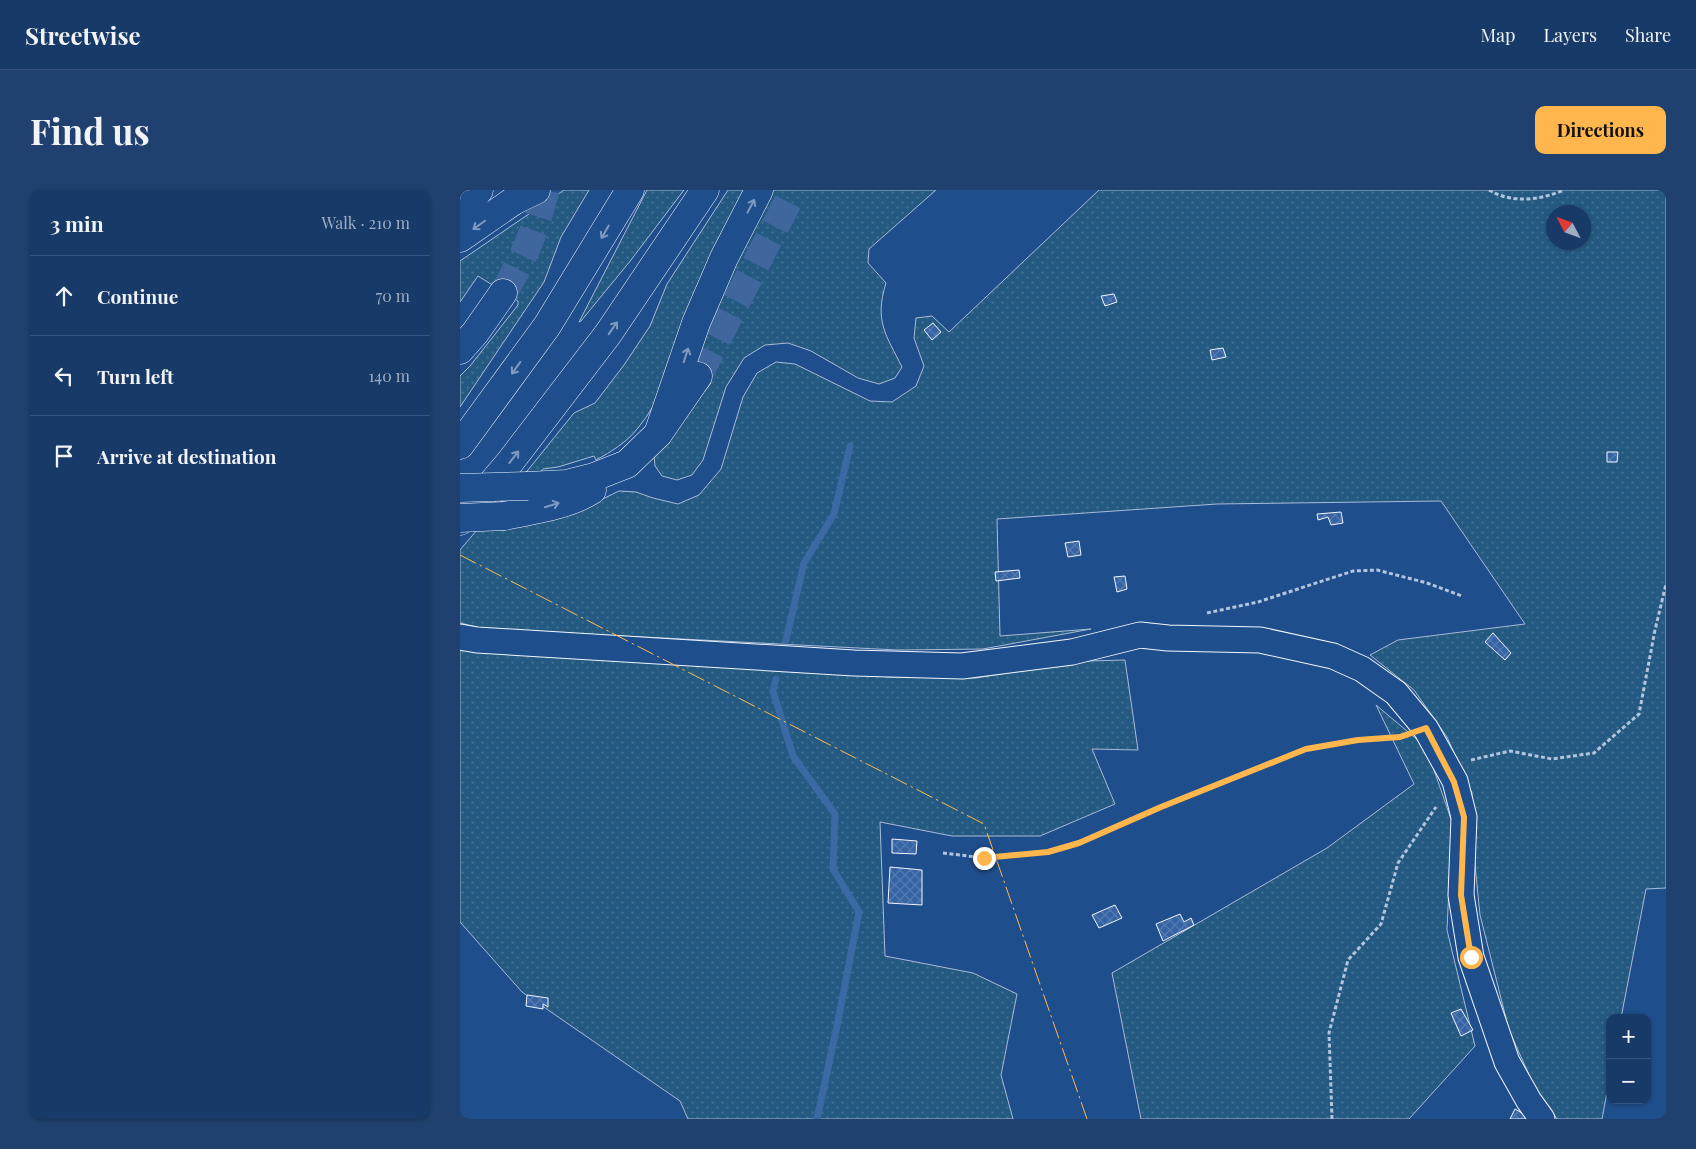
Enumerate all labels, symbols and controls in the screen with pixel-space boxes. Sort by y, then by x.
text: Streetwise [25,19,141,51]
text: Map [1480,23,1515,47]
text: Layers [1543,23,1597,47]
text: Share [1625,23,1671,47]
button: Directions [1535,106,1666,154]
text: Find us [30,107,150,154]
one-way arrow [746,200,756,214]
north arrow [1546,205,1591,250]
text: 3 min [50,209,104,237]
text: Walk · 210 m [322,212,410,233]
one-way arrow [472,220,486,230]
one-way arrow [600,224,610,239]
icon: ahead [50,282,78,310]
text: Continue [97,283,178,309]
text: 70 m [376,285,410,306]
one-way arrow [608,321,618,335]
one-way arrow [681,347,691,363]
one-way arrow [511,361,522,374]
icon: left [50,362,78,390]
text: Turn left [97,363,174,389]
text: 140 m [368,365,410,386]
icon: arrive [50,442,78,470]
text: Arrive at destination [97,443,277,469]
one-way arrow [508,451,519,464]
one-way arrow [543,500,559,510]
route end [973,847,996,870]
route start [1460,946,1483,969]
map controls [1606,1014,1651,1104]
button: + [1606,1014,1651,1059]
button: − [1606,1059,1651,1104]

